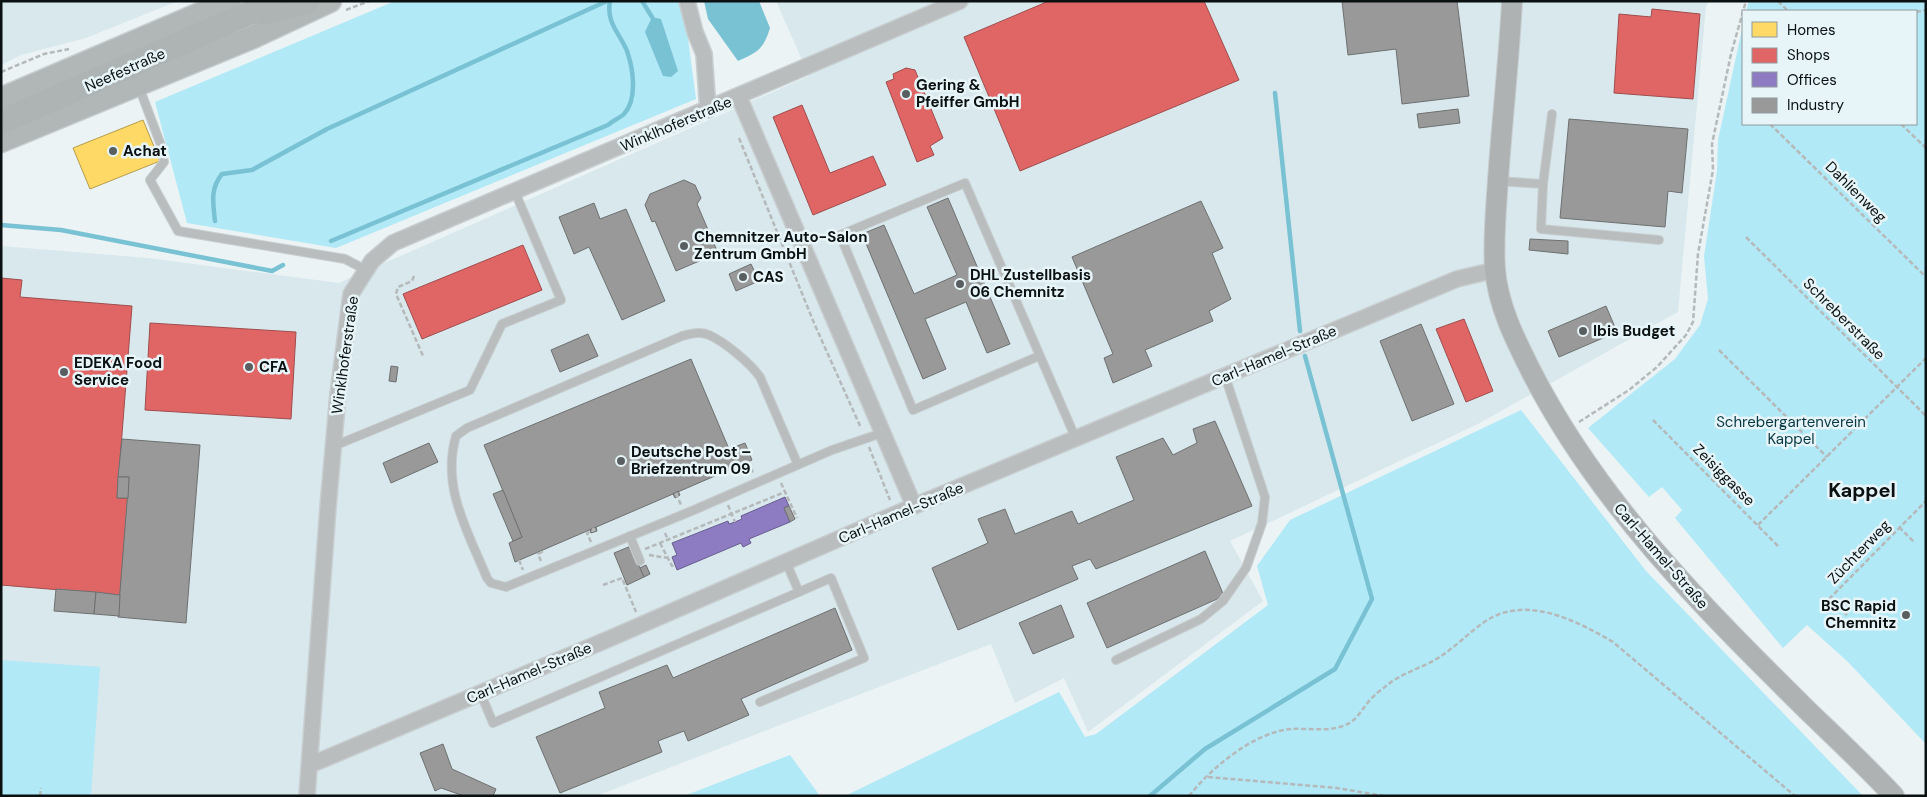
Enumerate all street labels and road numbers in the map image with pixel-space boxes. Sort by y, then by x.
street label: Neefestraße [82,43,168,97]
street label: Winklhoferstraße [617,92,735,156]
street label: Dahlienweg [1821,157,1891,227]
street label: Schreberstraße [1799,274,1889,364]
street label: Winklhoferstraße [327,295,363,415]
street label: Carl-Hamel-Straße [1208,321,1340,391]
street label: Zeisiggasse [1689,440,1759,510]
street label: Carl-Hamel-Straße [835,478,967,548]
street label: Carl-Hamel-Straße [1609,499,1713,613]
street label: Züchterweg [1823,516,1895,588]
street label: Carl-Hamel-Straße [463,638,595,708]

